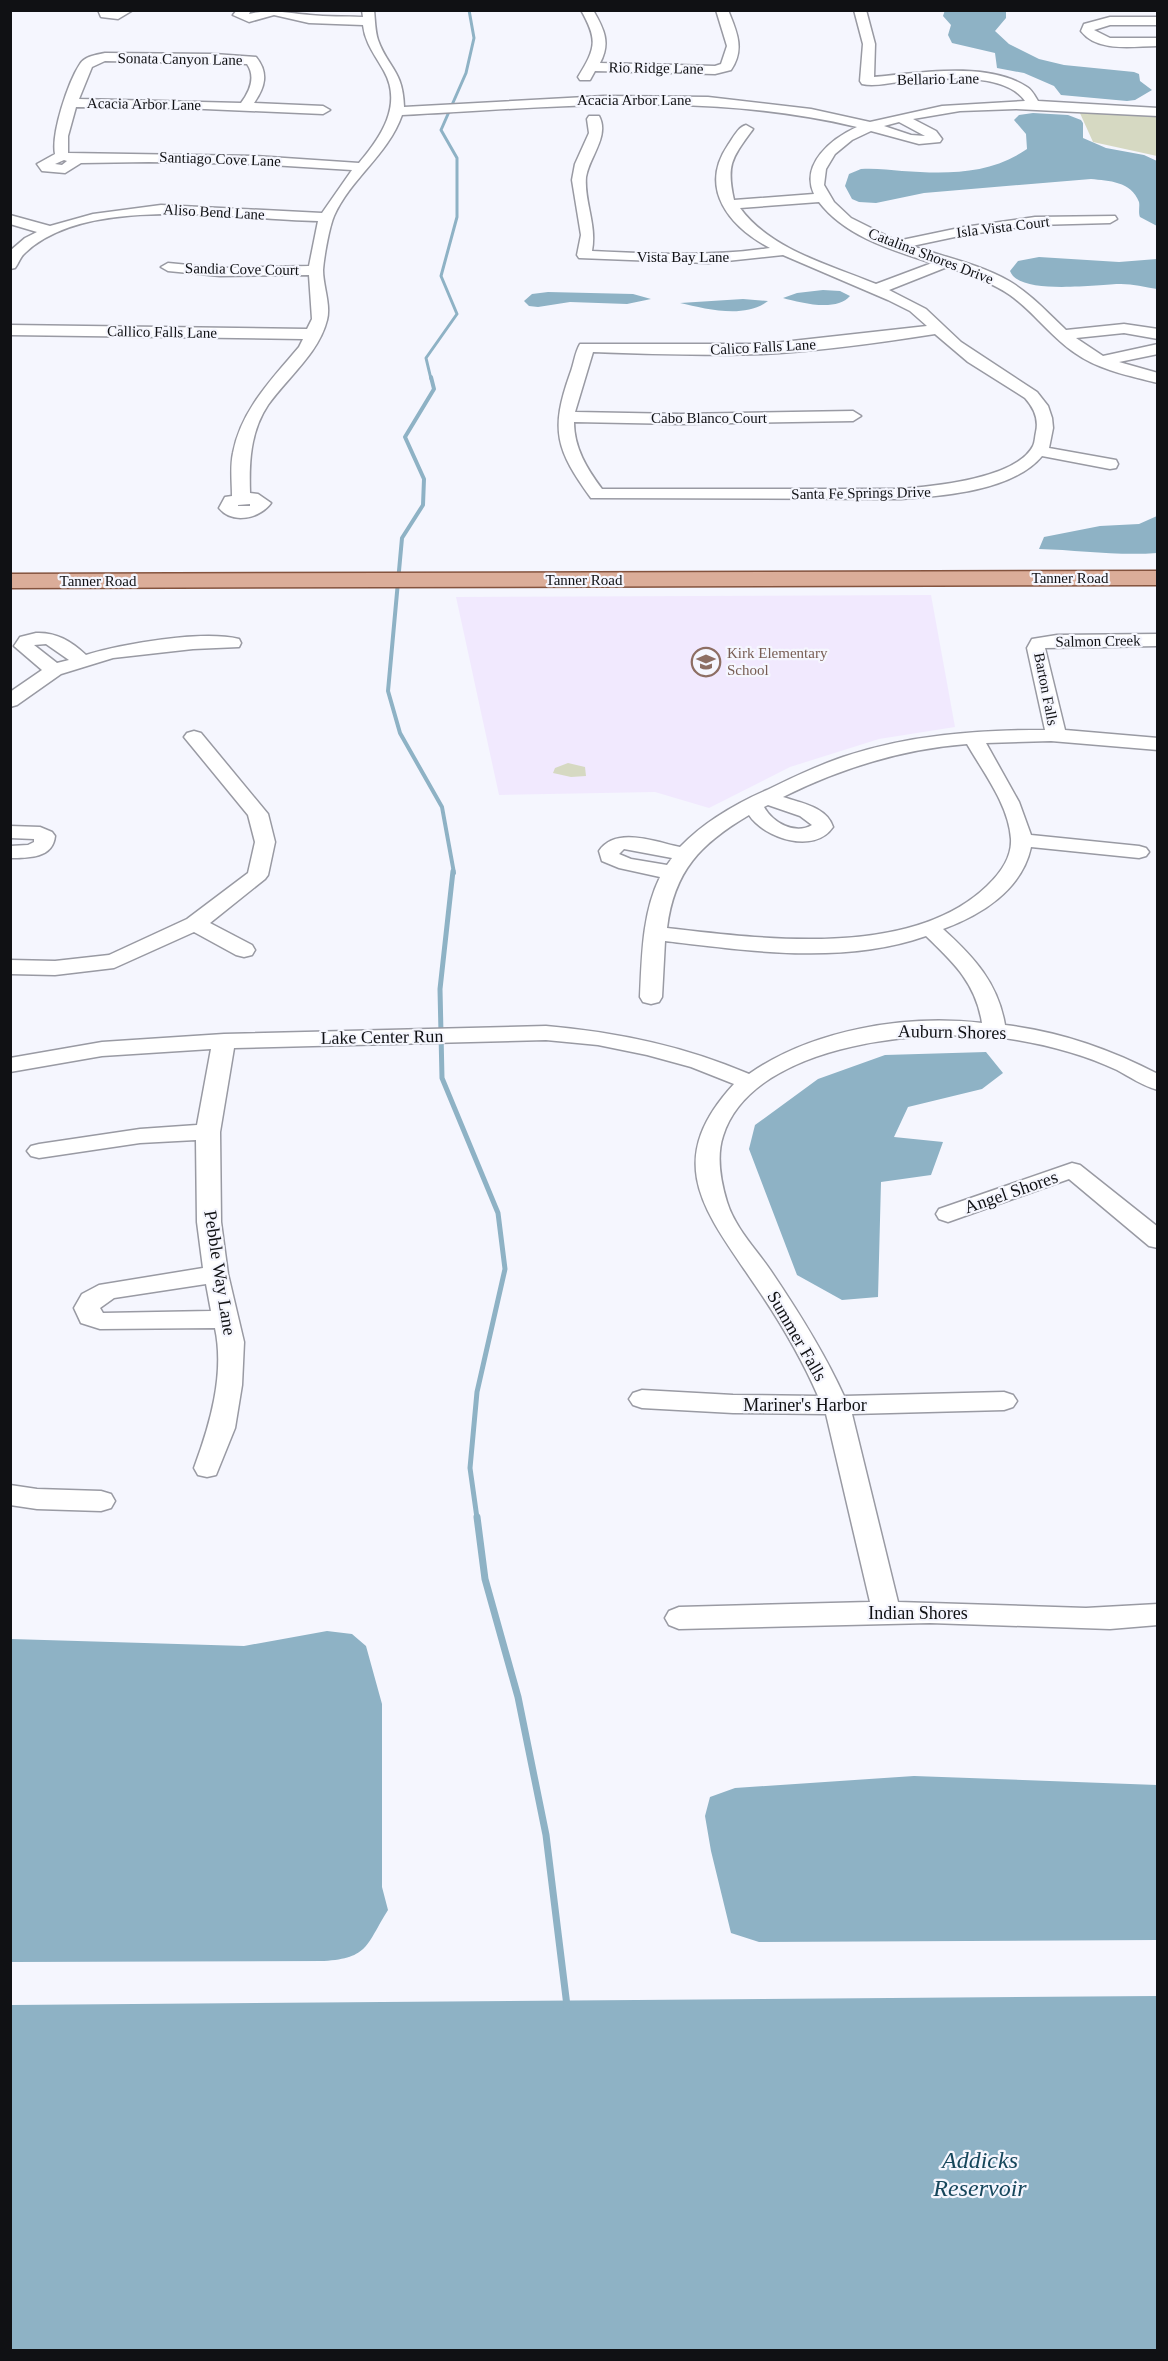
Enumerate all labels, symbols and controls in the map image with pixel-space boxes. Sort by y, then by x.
street label: Sonata Canyon Lane [117,50,243,68]
street label: Rio Ridge Lane [608,59,704,77]
street label: Bellario Lane [897,70,979,88]
street label: Acacia Arbor Lane [577,92,691,108]
street label: Acacia Arbor Lane [87,95,202,113]
street label: Santiago Cove Lane [159,149,281,169]
street label: Aliso Bend Lane [163,201,266,223]
street label: Isla Vista Court [955,213,1051,241]
street label: Catalina Shores Drive [866,225,996,287]
street label: Vista Bay Lane [637,249,730,265]
street label: Sandia Cove Court [185,260,300,278]
street label: Callico Falls Lane [107,323,217,341]
street label: Calico Falls Lane [710,336,817,358]
street label: Cabo Blanco Court [651,410,768,426]
street label: Santa Fe Springs Drive [791,484,931,502]
street label: Tanner Road [1032,570,1109,586]
street label: Tanner Road [546,572,623,588]
street label: Tanner Road [60,573,137,589]
street label: Salmon Creek [1055,632,1141,650]
place label: Kirk Elementary School [727,645,828,678]
school or university icon: Kirk Elementary School [690,646,722,678]
street label: Barton Falls [1031,651,1061,727]
street label: Auburn Shores [898,1021,1006,1043]
street label: Lake Center Run [320,1026,444,1048]
street label: Angel Shores [962,1167,1060,1217]
street label: Pebble Way Lane [200,1209,240,1337]
street label: Summer Falls [763,1287,831,1385]
street label: Mariner's Harbor [743,1395,867,1415]
street label: Indian Shores [868,1603,968,1623]
water label: Addicks Reservoir [932,2147,1027,2201]

